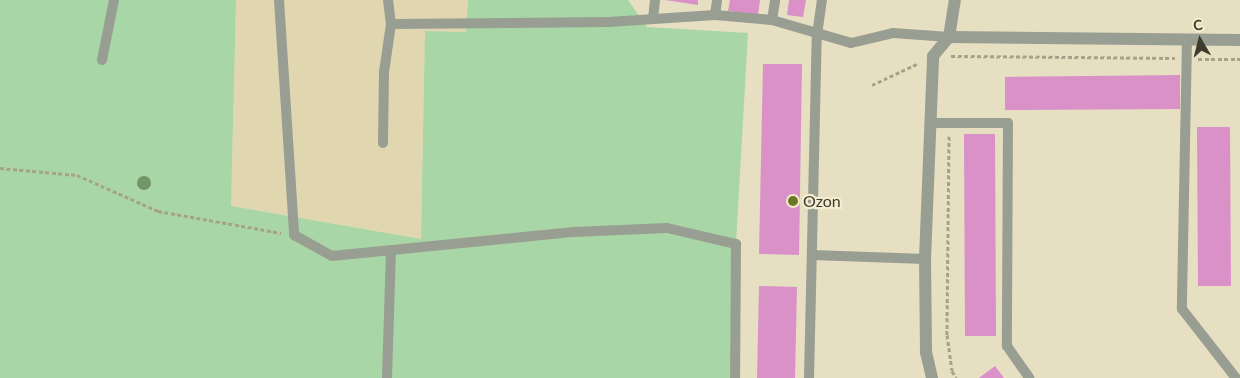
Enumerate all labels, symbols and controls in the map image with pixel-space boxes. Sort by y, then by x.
north arrow [1175,15,1225,65]
text: С [1192,16,1204,34]
place label: Ozon [803,191,841,211]
marker: Ozon [787,195,799,207]

